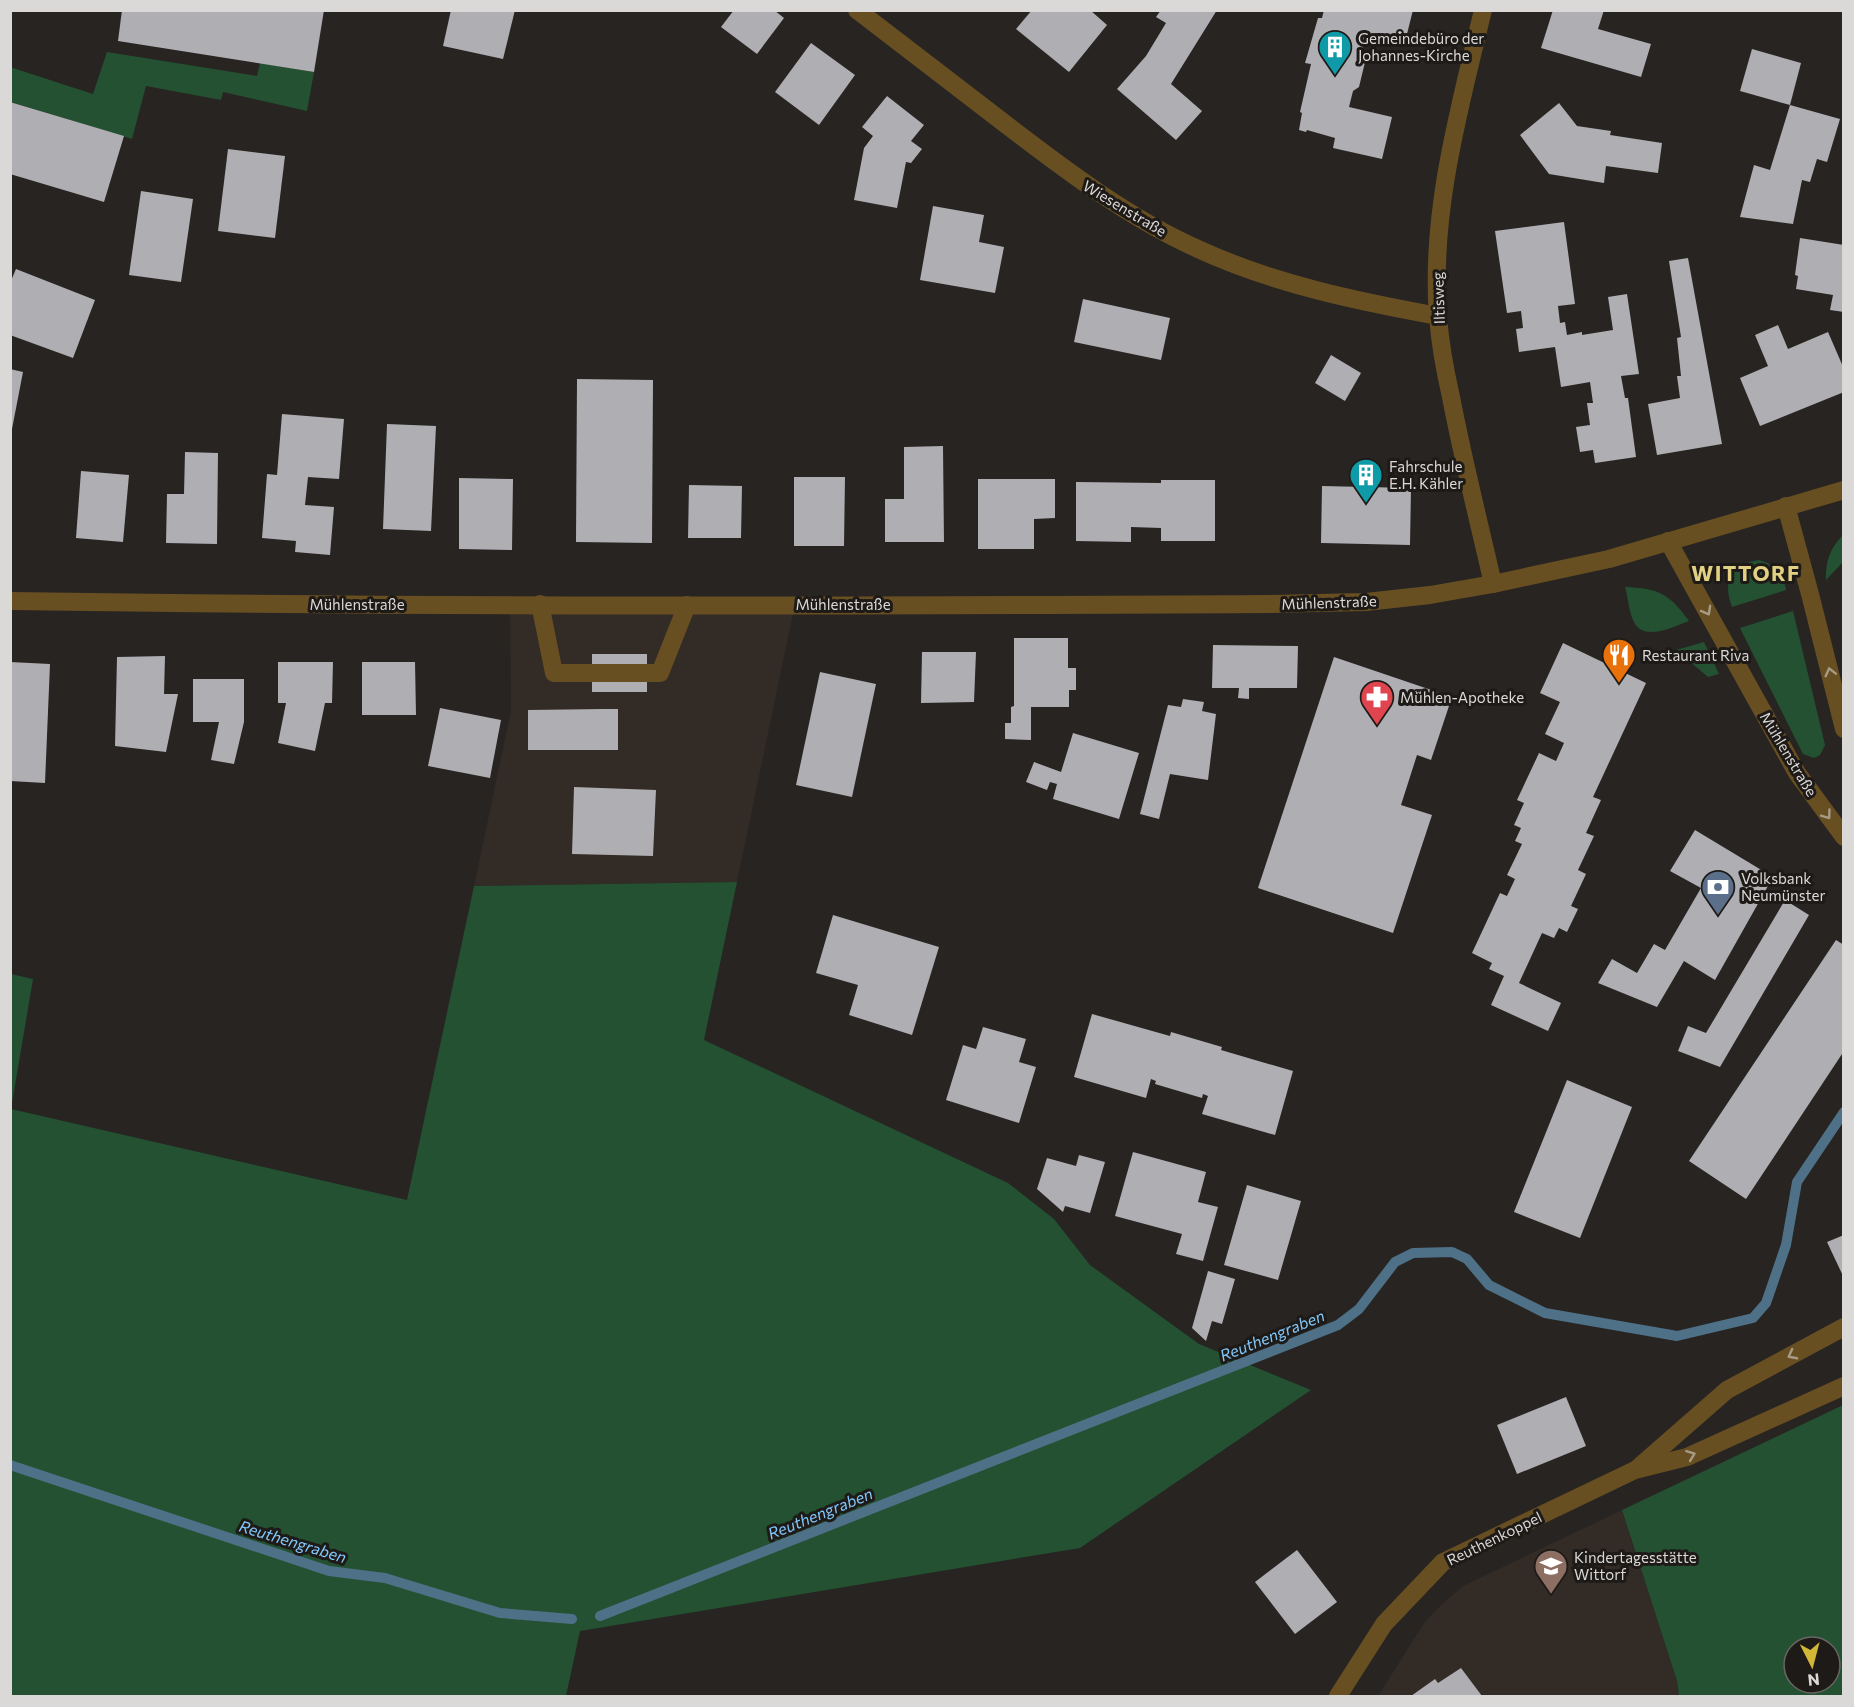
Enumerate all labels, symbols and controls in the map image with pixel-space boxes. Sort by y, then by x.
building icon: Gemeindebüro der Johannes-Kirche [1317,29,1353,76]
place label: Gemeindebüro der Johannes-Kirche [1358,29,1484,64]
street label: Wiesenstraße [1080,176,1170,240]
street label: Iltisweg [1428,271,1448,325]
building icon: Fahrschule E.H. Kähler [1348,457,1384,504]
place label: Fahrschule E.H. Kähler [1389,457,1463,492]
district label: WITTORF [1691,560,1801,585]
street label: Mühlenstraße [1281,591,1377,613]
street label: Mühlenstraße [309,595,405,613]
street label: Mühlenstraße [795,595,891,613]
one-way arrow [1700,605,1711,615]
restaurant icon: Restaurant Riva [1601,637,1637,684]
place label: Restaurant Riva [1642,646,1749,664]
one-way arrow [1824,667,1837,677]
pharmacy icon: Mühlen-Apotheke [1359,679,1395,726]
place label: Mühlen-Apotheke [1400,688,1524,706]
street label: Mühlenstraße [1757,709,1821,800]
one-way arrow [1820,808,1831,819]
bank icon: Volksbank Neumünster [1700,869,1736,916]
place label: Volksbank Neumünster [1741,869,1825,904]
water label: Reuthengraben [1217,1305,1327,1365]
one-way arrow [1788,1348,1799,1359]
one-way arrow [1685,1450,1696,1462]
water label: Reuthengraben [765,1483,875,1543]
street label: Reuthenkoppel [1444,1507,1544,1569]
water label: Reuthengraben [237,1516,349,1566]
school or university icon: Kindertagesstätte Wittorf [1533,1548,1569,1595]
place label: Kindertagesstätte Wittorf [1574,1548,1697,1583]
north arrow [1782,1635,1842,1695]
text: N [1807,1670,1821,1690]

